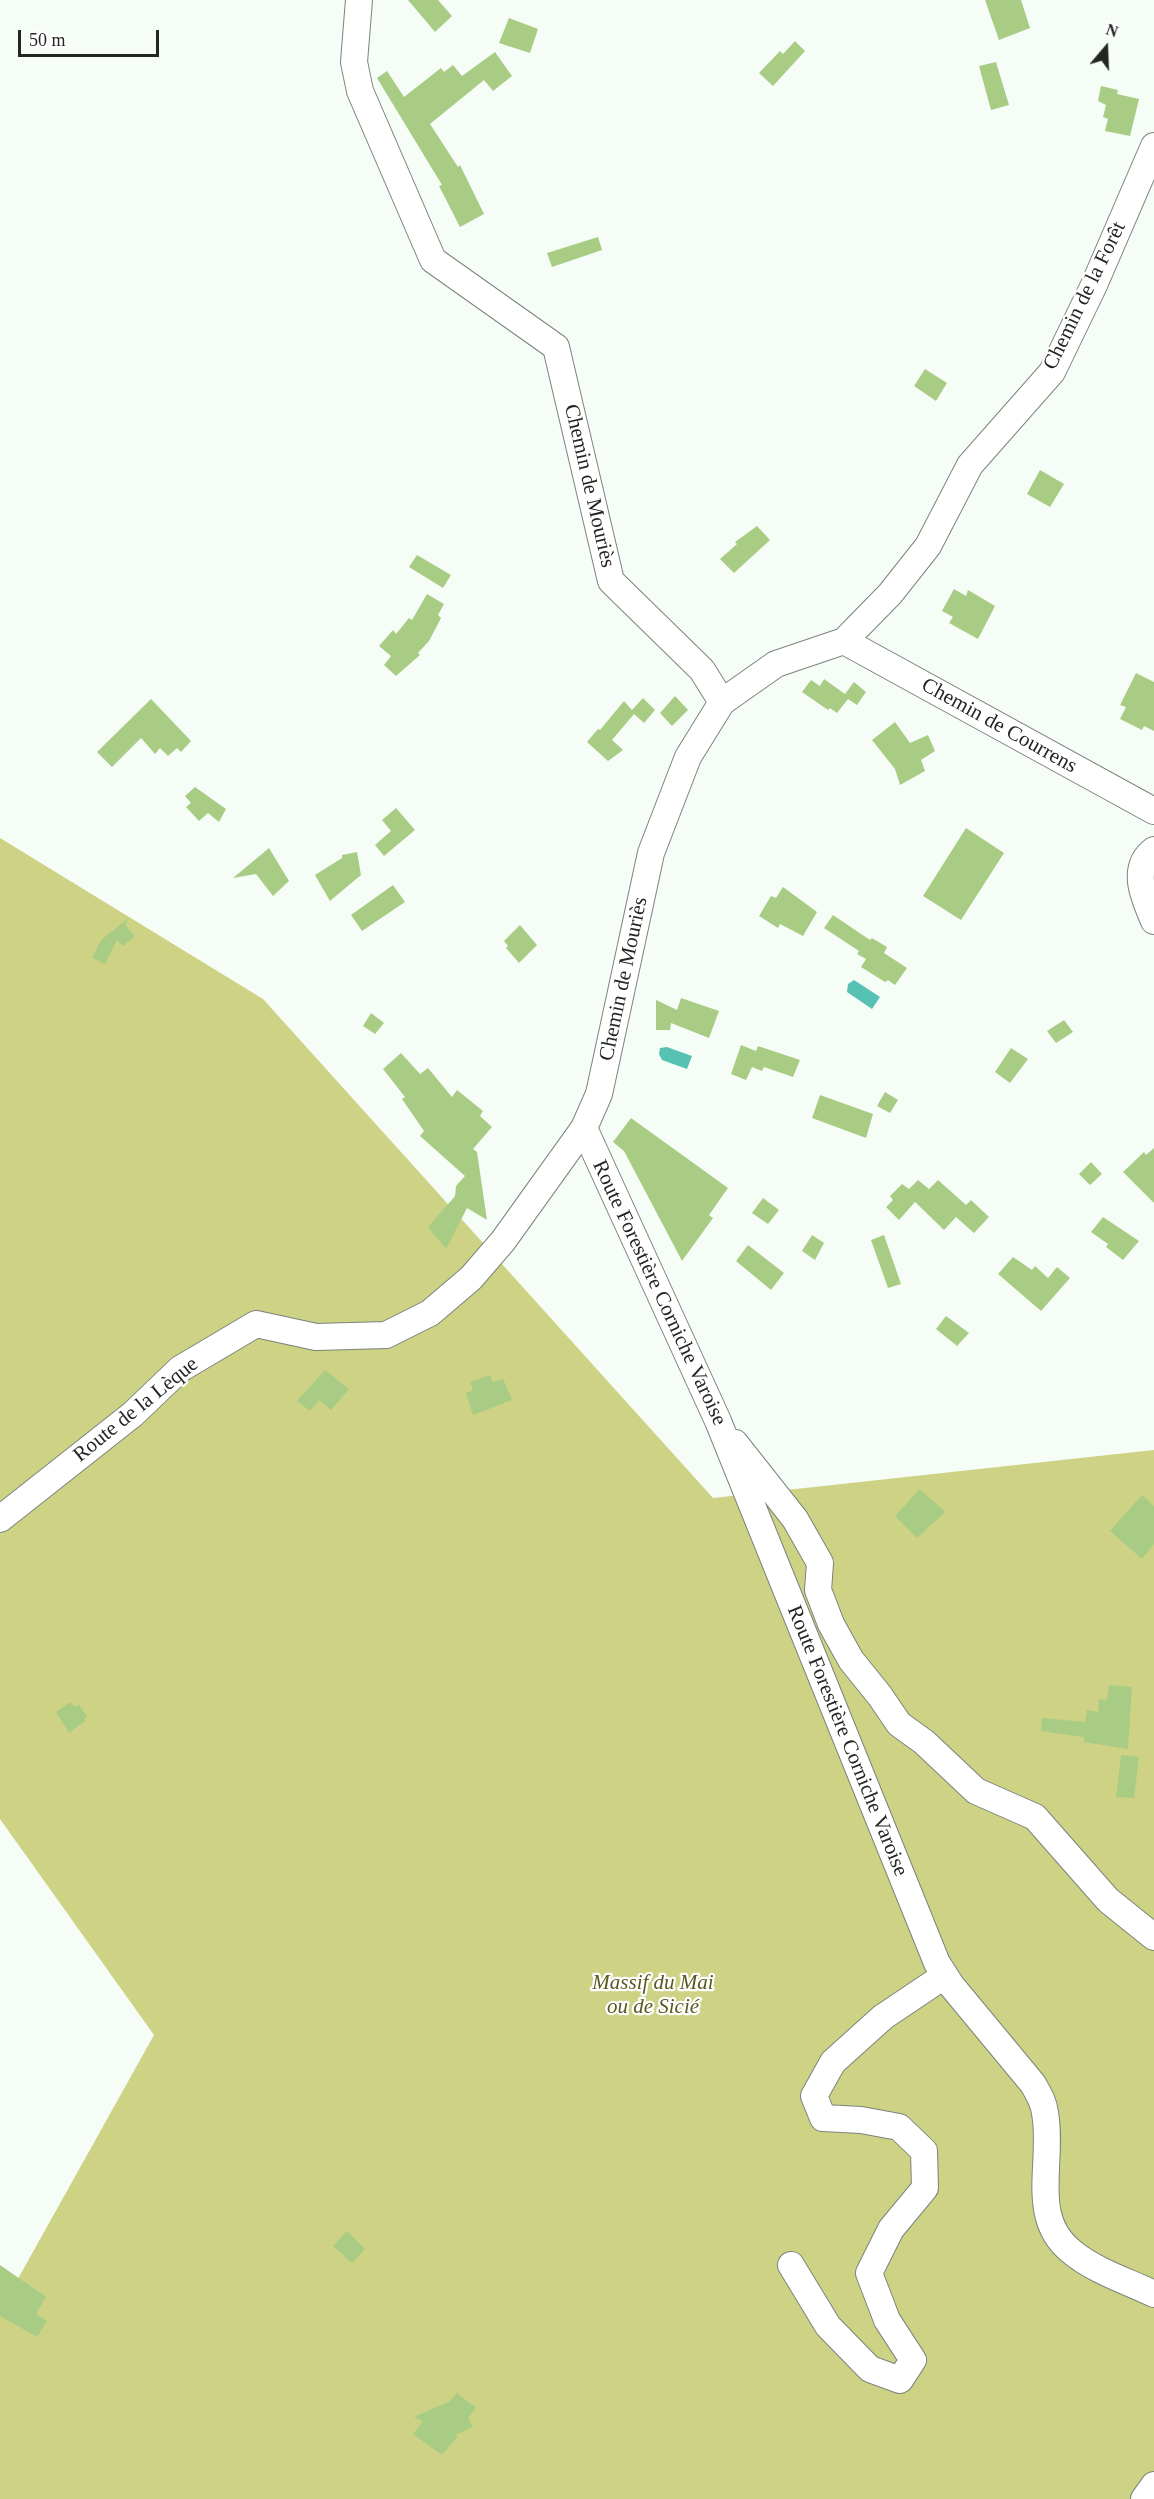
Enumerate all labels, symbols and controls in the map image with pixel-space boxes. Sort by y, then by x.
scale bar [21,18,162,56]
north arrow [1076,18,1136,78]
text: N [1104,21,1120,40]
text: 50 m [29,30,66,50]
street label: Chemin de la Forêt [1038,218,1132,374]
street label: Chemin de Mouriès [558,402,620,570]
street label: Chemin de Courrens [917,673,1081,779]
street label: Chemin de Mouriès [594,895,654,1063]
street label: Route Forestière Corniche Varoise [586,1156,732,1430]
street label: Route de la Lèque [68,1352,204,1468]
street label: Route Forestière Corniche Varoise [781,1602,913,1880]
park label: Massif du Mai ou de Sicié [592,1970,714,2020]

